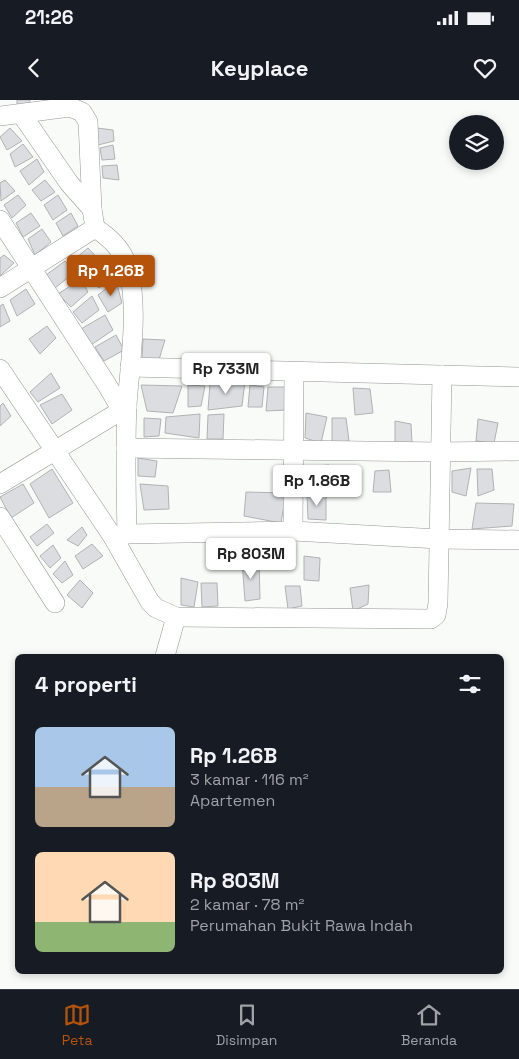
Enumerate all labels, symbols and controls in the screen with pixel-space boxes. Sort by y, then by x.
text: 21:26 [25,5,74,30]
icon: back [20,54,48,82]
text: Keyplace [211,54,308,82]
icon: heart [471,54,499,82]
map controls [449,115,504,170]
button: layers [449,115,504,170]
pin: Rp 1.26B [59,254,163,297]
text: Rp 1.26B [78,260,144,281]
pin: Rp 733M [180,352,272,395]
text: Rp 733M [193,358,259,379]
pin: Rp 1.86B [265,464,369,507]
text: Rp 1.86B [284,470,350,491]
pin: Rp 803M [205,538,297,580]
text: Rp 803M [217,543,285,564]
icon: filters [456,670,484,698]
text: 4 properti [35,671,137,698]
text: Rp 1.26B [190,742,277,769]
icon: home [75,747,135,807]
text: 3 kamar · 116 m² [190,769,309,790]
text: Apartemen [190,790,275,811]
text: Rp 803M [190,867,280,894]
icon: home [75,872,135,932]
text: 2 kamar · 78 m² [190,894,304,915]
text: Perumahan Bukit Rawa Indah [190,915,413,936]
tab: Peta [62,1001,92,1049]
tab: Disimpan [216,1001,277,1049]
tab: Beranda [401,1001,457,1049]

